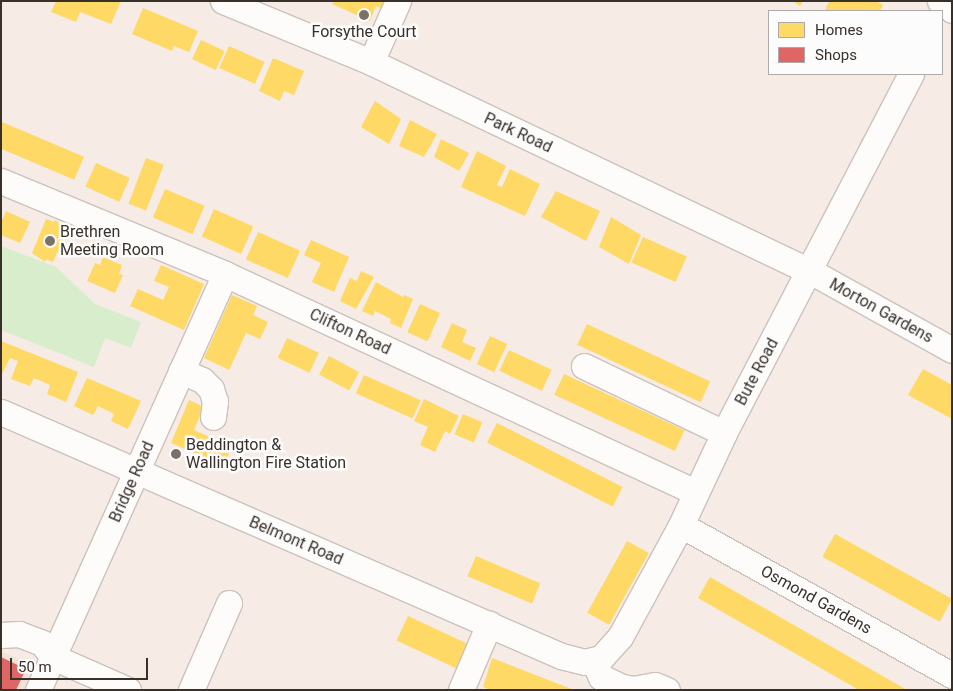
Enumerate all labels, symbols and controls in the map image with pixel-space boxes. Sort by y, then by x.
marker: Forsythe Court [358,9,370,21]
legend [768,10,943,75]
text: Homes [815,21,863,39]
place label: Forsythe Court [312,22,416,42]
text: Shops [815,46,857,64]
street label: Park Road [481,109,555,157]
place label: Brethren Meeting Room [60,222,164,260]
marker: Brethren Meeting Room [44,235,56,247]
street label: Morton Gardens [826,275,936,347]
street label: Clifton Road [306,305,394,359]
street label: Bute Road [731,335,783,409]
place label: Beddington & Wallington Fire Station [186,435,346,473]
street label: Bridge Road [106,439,158,525]
marker: Beddington & Wallington Fire Station [170,448,182,460]
street label: Belmont Road [246,513,346,569]
street label: Osmond Gardens [757,562,875,638]
scale bar [12,648,150,680]
text: 50 m [18,658,52,676]

